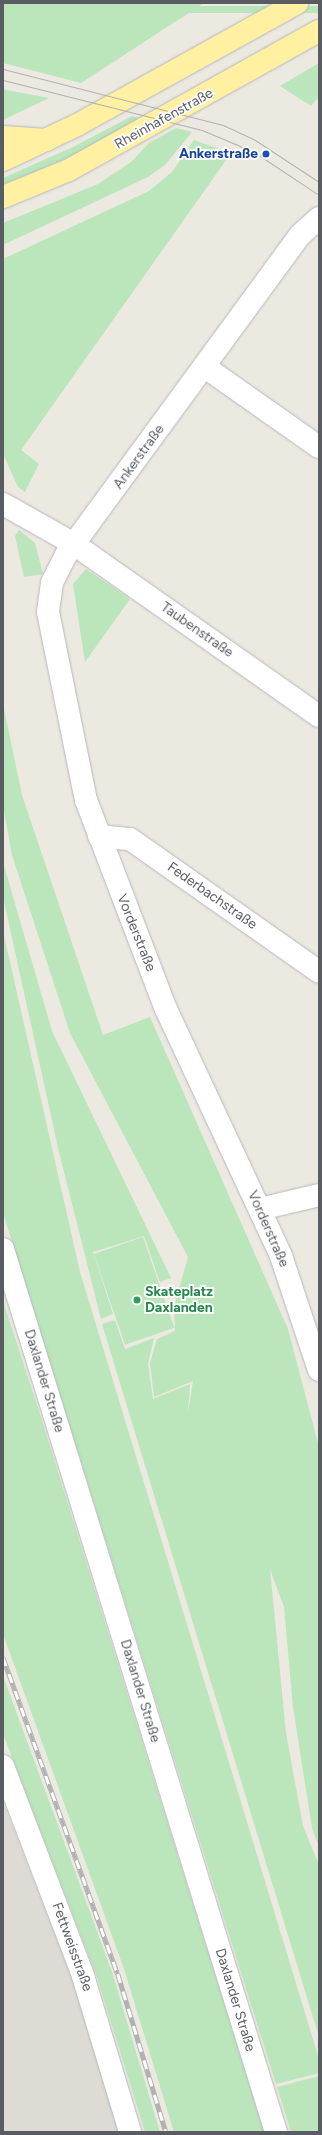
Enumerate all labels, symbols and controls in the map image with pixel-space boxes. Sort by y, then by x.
street label: Rheinhafenstraße [112,85,216,153]
place label: Ankerstraße [179,146,258,162]
marker: Ankerstraße [261,149,271,159]
street label: Ankerstraße [110,422,168,492]
street label: Taubenstraße [157,599,237,661]
street label: Federbachstraße [164,859,260,933]
street label: Vorderstraße [113,892,159,974]
street label: Vorderstraße [244,1188,292,1270]
place label: Skateplatz Daxlanden [145,1284,213,1316]
marker: Skateplatz Daxlanden [132,1295,142,1305]
street label: Daxlander Straße [20,1327,68,1435]
street label: Daxlander Straße [116,1637,164,1745]
street label: Fettweisstraße [48,1900,96,1994]
street label: Daxlander Straße [211,1946,259,2054]

